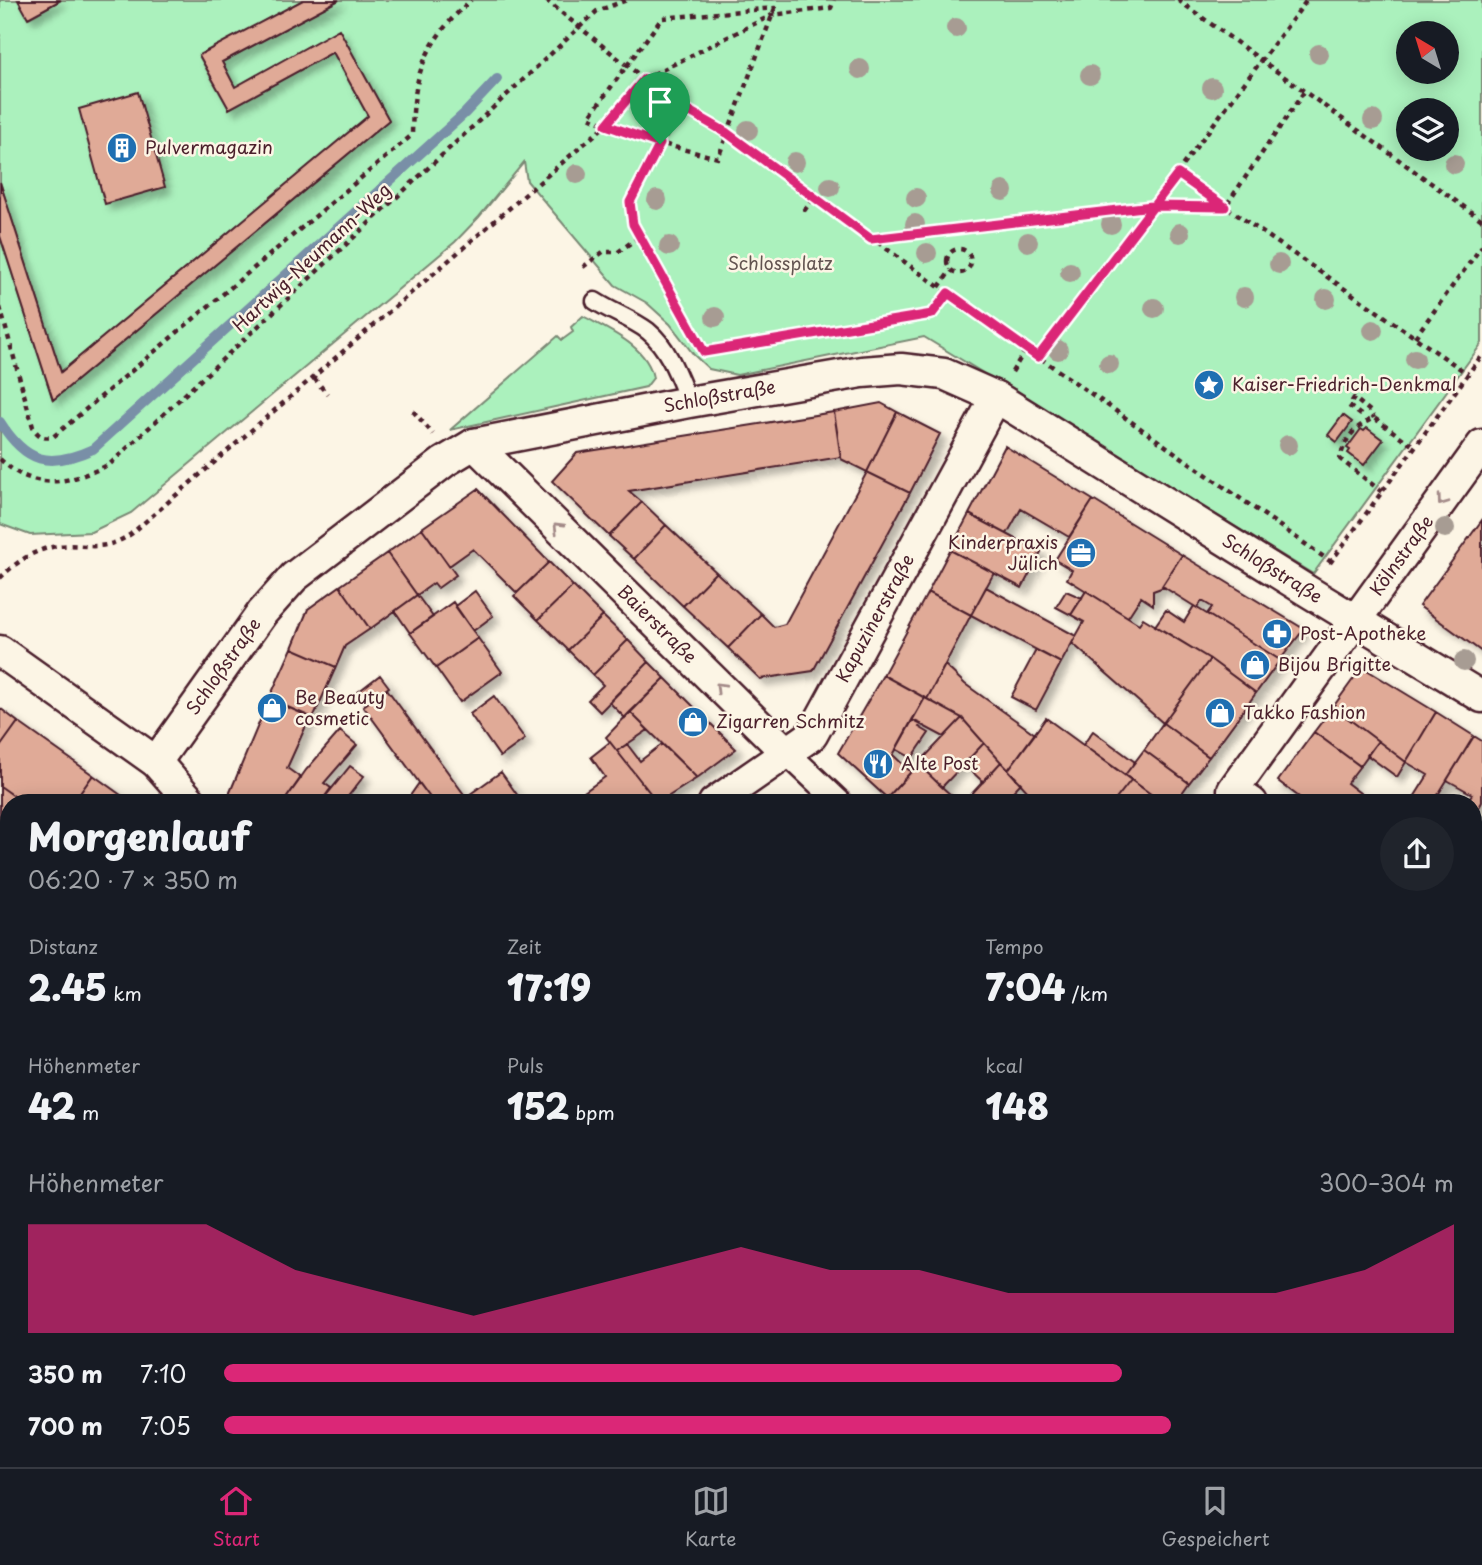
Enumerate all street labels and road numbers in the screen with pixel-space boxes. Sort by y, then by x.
street label: Hartwig-Neumann-Weg [226,176,396,338]
street label: Schloßstraße [661,372,778,419]
street label: Kölnstraße [1363,509,1439,601]
street label: Schloßstraße [1217,526,1328,609]
street label: Kapuzinerstraße [828,549,920,687]
street label: Baierstraße [612,578,704,669]
street label: Schloßstraße [179,612,267,720]

